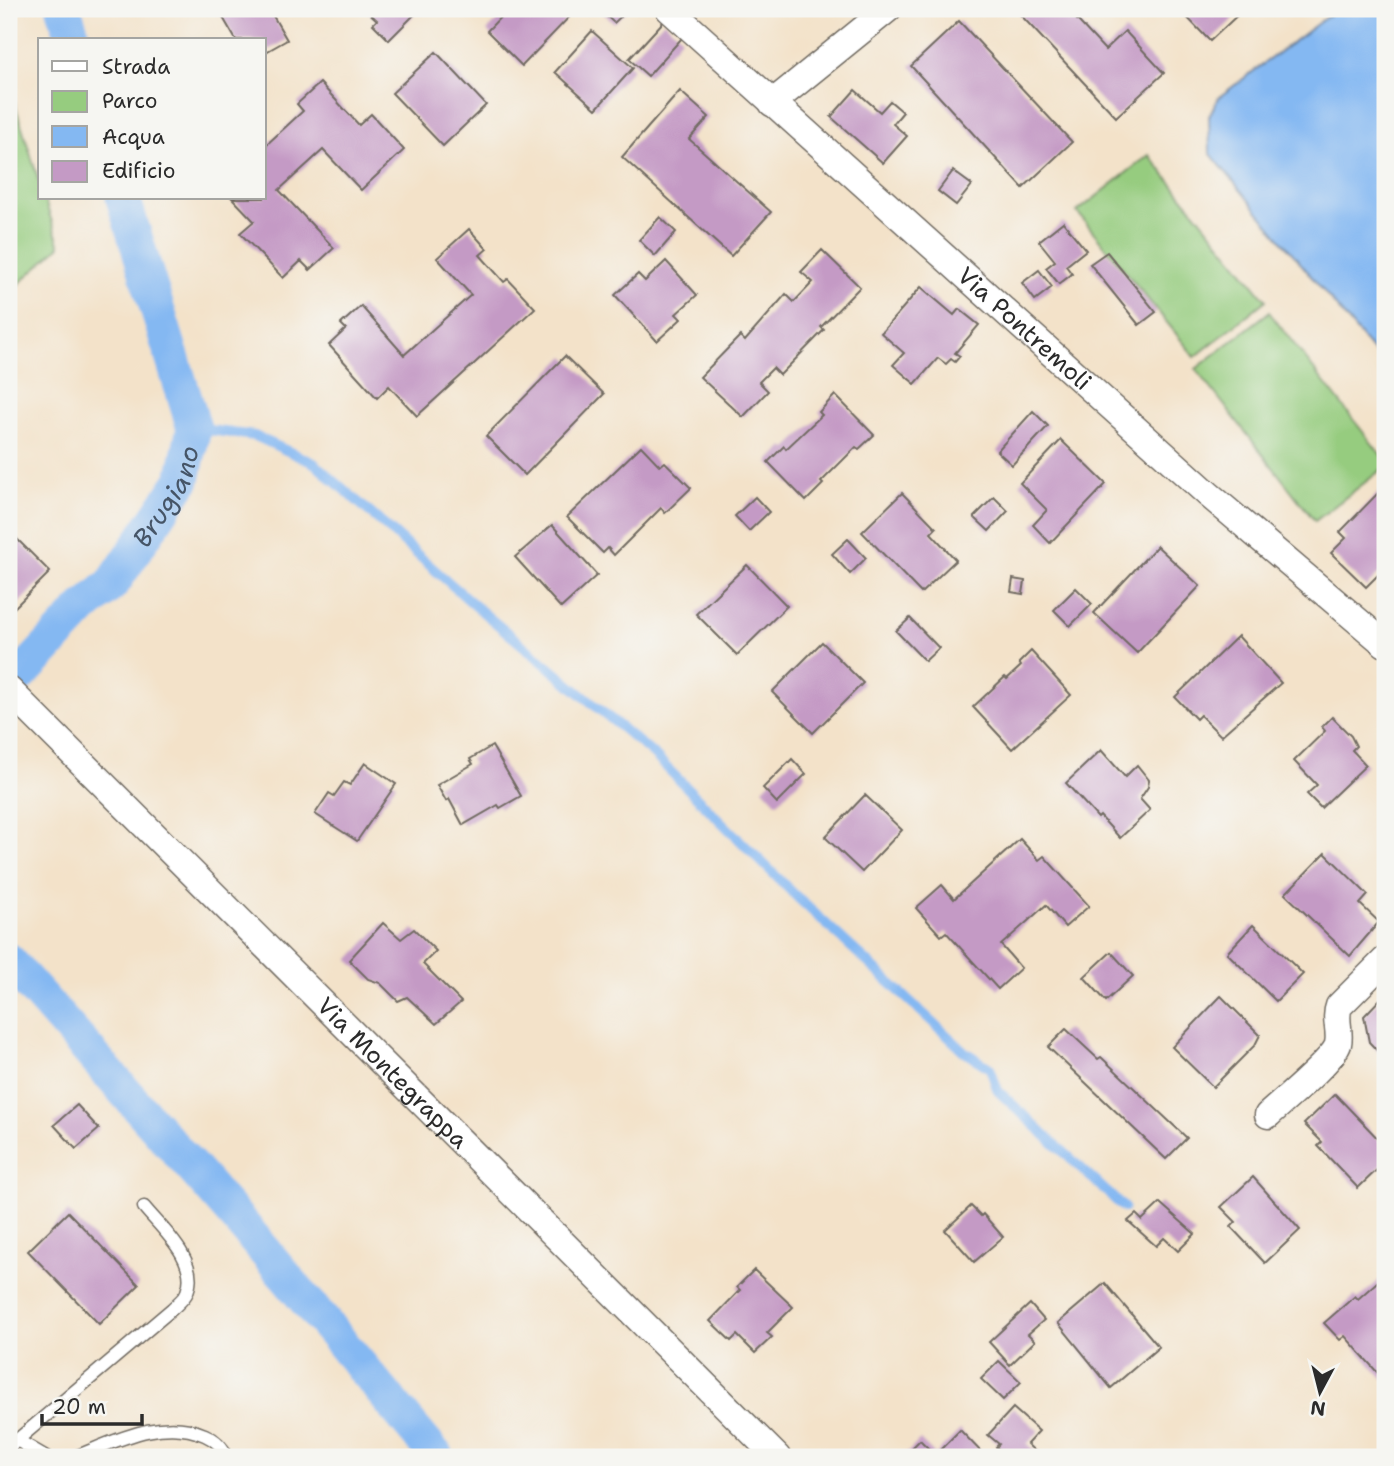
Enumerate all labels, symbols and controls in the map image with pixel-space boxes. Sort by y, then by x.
legend [38,38,266,200]
text: Strada [102,53,170,81]
text: Parco [102,87,157,115]
text: Acqua [102,123,165,151]
text: Edificio [102,157,175,185]
street label: Via Pontremoli [950,260,1098,398]
water label: Brugiano [124,442,207,554]
street label: Via Montegrappa [310,990,475,1156]
north arrow [1286,1358,1356,1428]
scale bar [42,1382,142,1426]
text: 20 m [52,1393,106,1421]
text: N [1309,1395,1327,1422]

